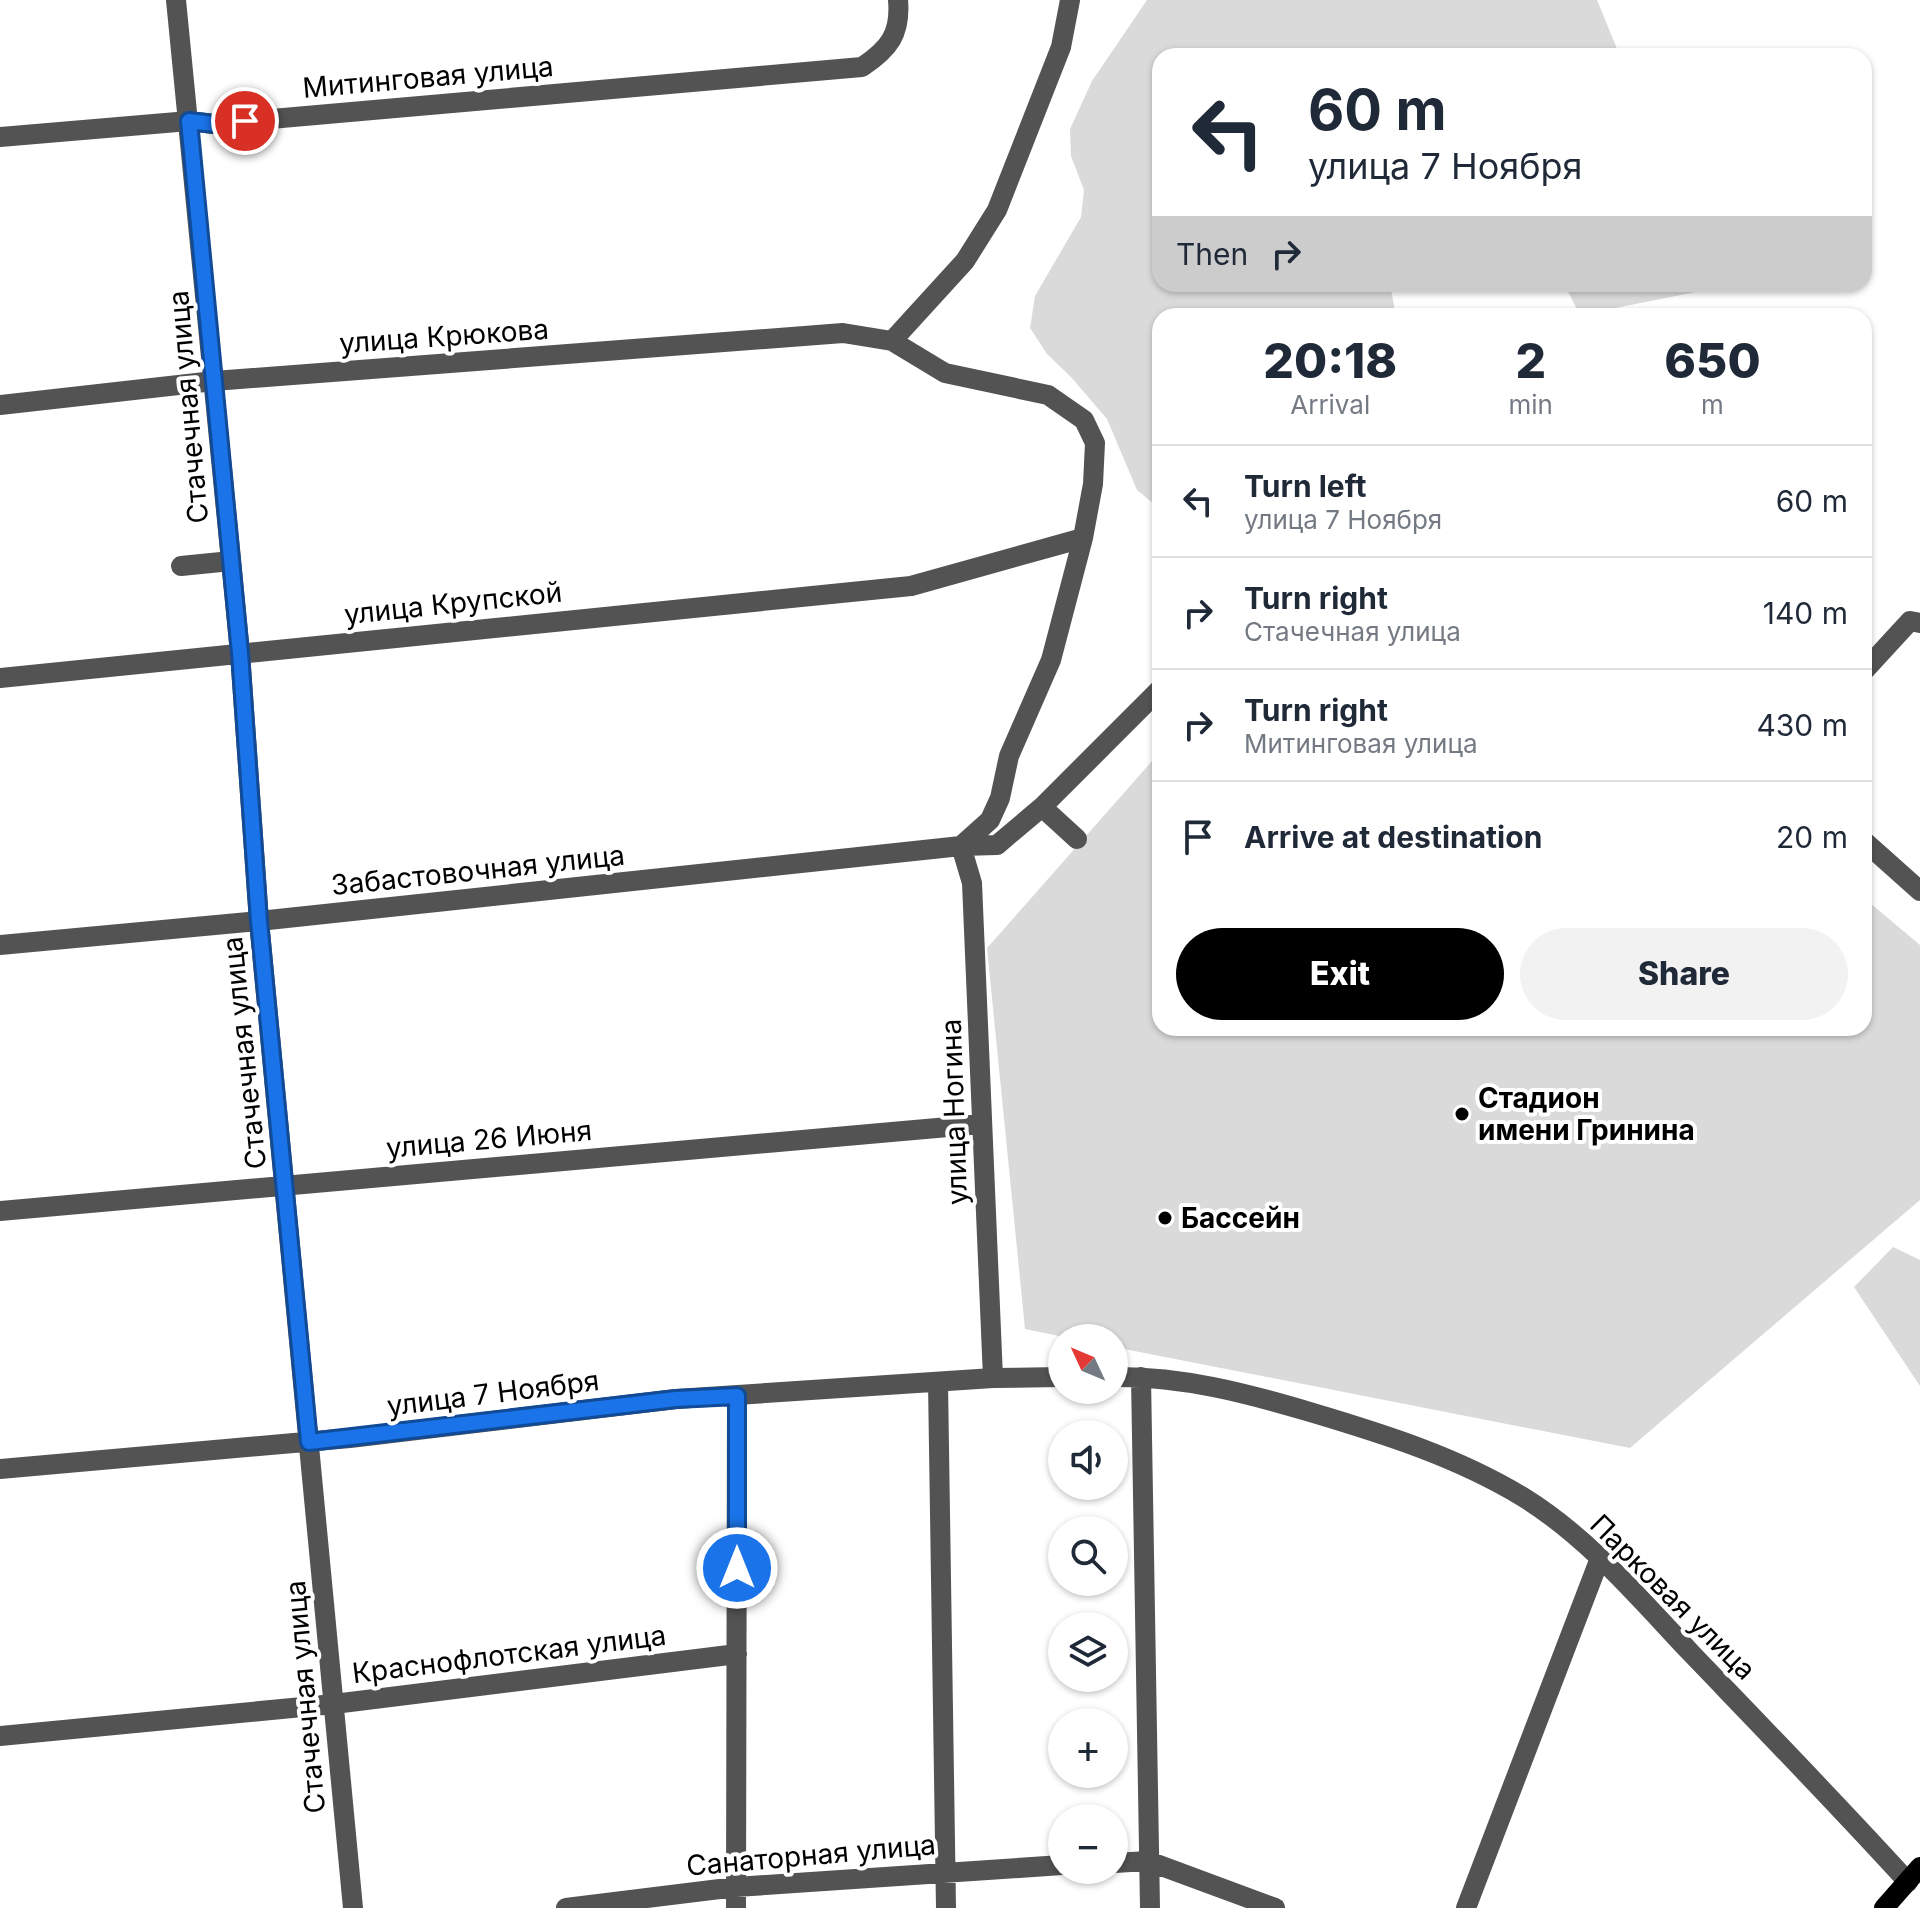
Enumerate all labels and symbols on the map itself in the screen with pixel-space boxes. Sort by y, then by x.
street label: Митинговая улица [301,49,555,105]
pin [211,87,279,155]
street label: Стачечная улица [161,289,215,525]
street label: улица Крюкова [338,312,550,360]
street label: улица Крупской [342,575,564,631]
street label: Забастовочная улица [330,838,626,902]
street label: Стачечная улица [215,935,273,1171]
street label: улица Ногина [934,1018,974,1206]
place label: Стадион имени Гринина [1478,1081,1695,1147]
marker: Стадион имени Гринина [1453,1105,1471,1123]
street label: улица 26 Июня [385,1113,593,1165]
place label: Бассейн [1181,1201,1300,1235]
marker: Бассейн [1156,1209,1174,1227]
north arrow [1048,1324,1128,1404]
street label: улица 7 Ноября [385,1363,601,1423]
street label: Парковая улица [1583,1507,1763,1687]
position arrow [695,1526,779,1610]
street label: Стачечная улица [278,1579,332,1815]
street label: Краснофлотская улица [350,1618,668,1690]
street label: Санаторная улица [685,1827,937,1883]

